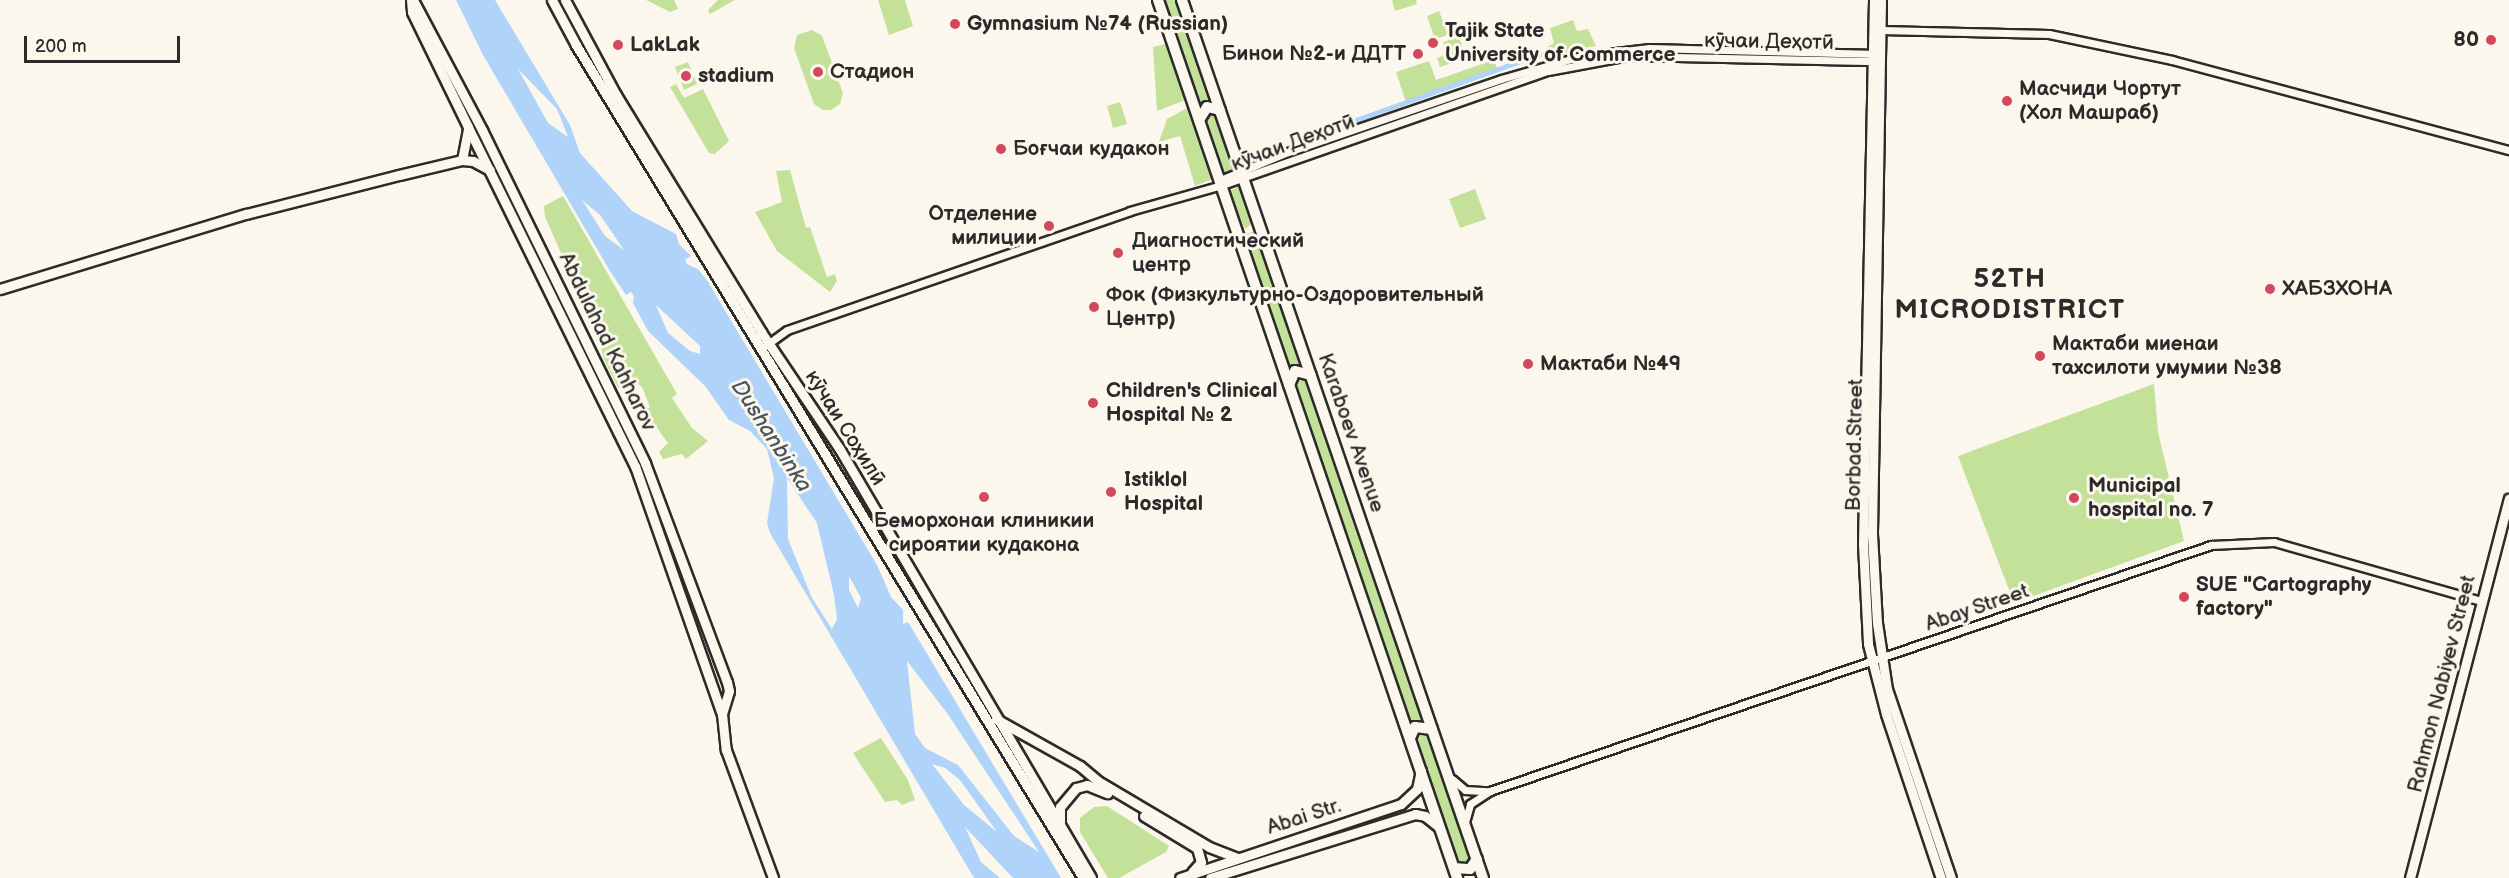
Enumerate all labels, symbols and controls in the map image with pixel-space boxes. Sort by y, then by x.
place label: Gymnasium №74 (Russian) [967,11,1228,37]
marker: Gymnasium №74 (Russian) [948,17,962,31]
place label: Tajik State University of Commerce [1445,18,1676,68]
scale bar [27,24,183,62]
place label: 80 [2453,27,2479,53]
street label: кӯчаи Деҳотӣ [1704,28,1834,56]
place label: LakLak [630,32,700,58]
marker: 80 [2484,33,2498,47]
text: 200 m [35,36,87,57]
marker: Tajik State University of Commerce [1426,36,1440,50]
marker: LakLak [611,38,625,52]
place label: Бинои №2-и ДДТТ [1222,41,1406,67]
marker: Бинои №2-и ДДТТ [1411,47,1425,61]
place label: Стадион [830,59,914,85]
place label: stadium [698,63,774,89]
marker: Стадион [811,65,825,79]
marker: stadium [679,69,693,83]
place label: Масчиди Чортут (Хол Машраб) [2019,76,2181,126]
marker: Масчиди Чортут (Хол Машраб) [2000,94,2014,108]
street label: кӯчаи Деҳотӣ [1228,109,1358,177]
place label: Боғчаи кудакон [1013,136,1170,162]
marker: Боғчаи кудакон [994,142,1008,156]
place label: Отделение милиции [929,201,1037,251]
marker: Отделение милиции [1042,219,1056,233]
place label: Диагностический центр [1132,228,1304,278]
marker: Диагностический центр [1109,244,1127,262]
street label: Abdulahad Kahharov [553,249,661,435]
district label: 52TH MICRODISTRICT [1894,263,2126,326]
place label: ХАБЗХОНА [2282,276,2392,302]
place label: Фок (Физкультурно-Оздоровительный Центр) [1106,282,1484,332]
marker: ХАБЗХОНА [2263,282,2277,296]
marker: Фок (Физкультурно-Оздоровительный Центр) [1087,300,1101,314]
place label: Мактаби миенаи тахсилоти умумии №38 [2052,331,2282,381]
marker: Мактаби миенаи тахсилоти умумии №38 [2033,349,2047,363]
street label: Karaboev Avenue [1312,350,1390,516]
place label: Мактаби №49 [1540,351,1681,377]
marker: Мактаби №49 [1521,357,1535,371]
street label: кӯчаи Соҳилӣ [799,365,891,491]
water label: Dushanbinka [725,375,817,497]
place label: Children's Clinical Hospital № 2 [1106,378,1278,428]
street label: Borbad Street [1841,378,1869,512]
marker: Children's Clinical Hospital № 2 [1084,394,1102,412]
place label: Istiklol Hospital [1124,467,1203,517]
place label: Municipal hospital no. 7 [2088,473,2214,523]
marker: Istiklol Hospital [1102,483,1120,501]
marker: Беморхонаи клиникии сироятии кудакона [975,488,993,506]
marker: Municipal hospital no. 7 [2065,489,2083,507]
place label: Беморхонаи клиникии сироятии кудакона [874,508,1094,558]
place label: SUE "Cartography factory" [2196,572,2371,622]
street label: Rahmon Nabiyev Street [2403,572,2481,796]
street label: Abay Street [1921,578,2033,638]
marker: SUE "Cartography factory" [2177,590,2191,604]
street label: Abai Str. [1264,793,1344,841]

